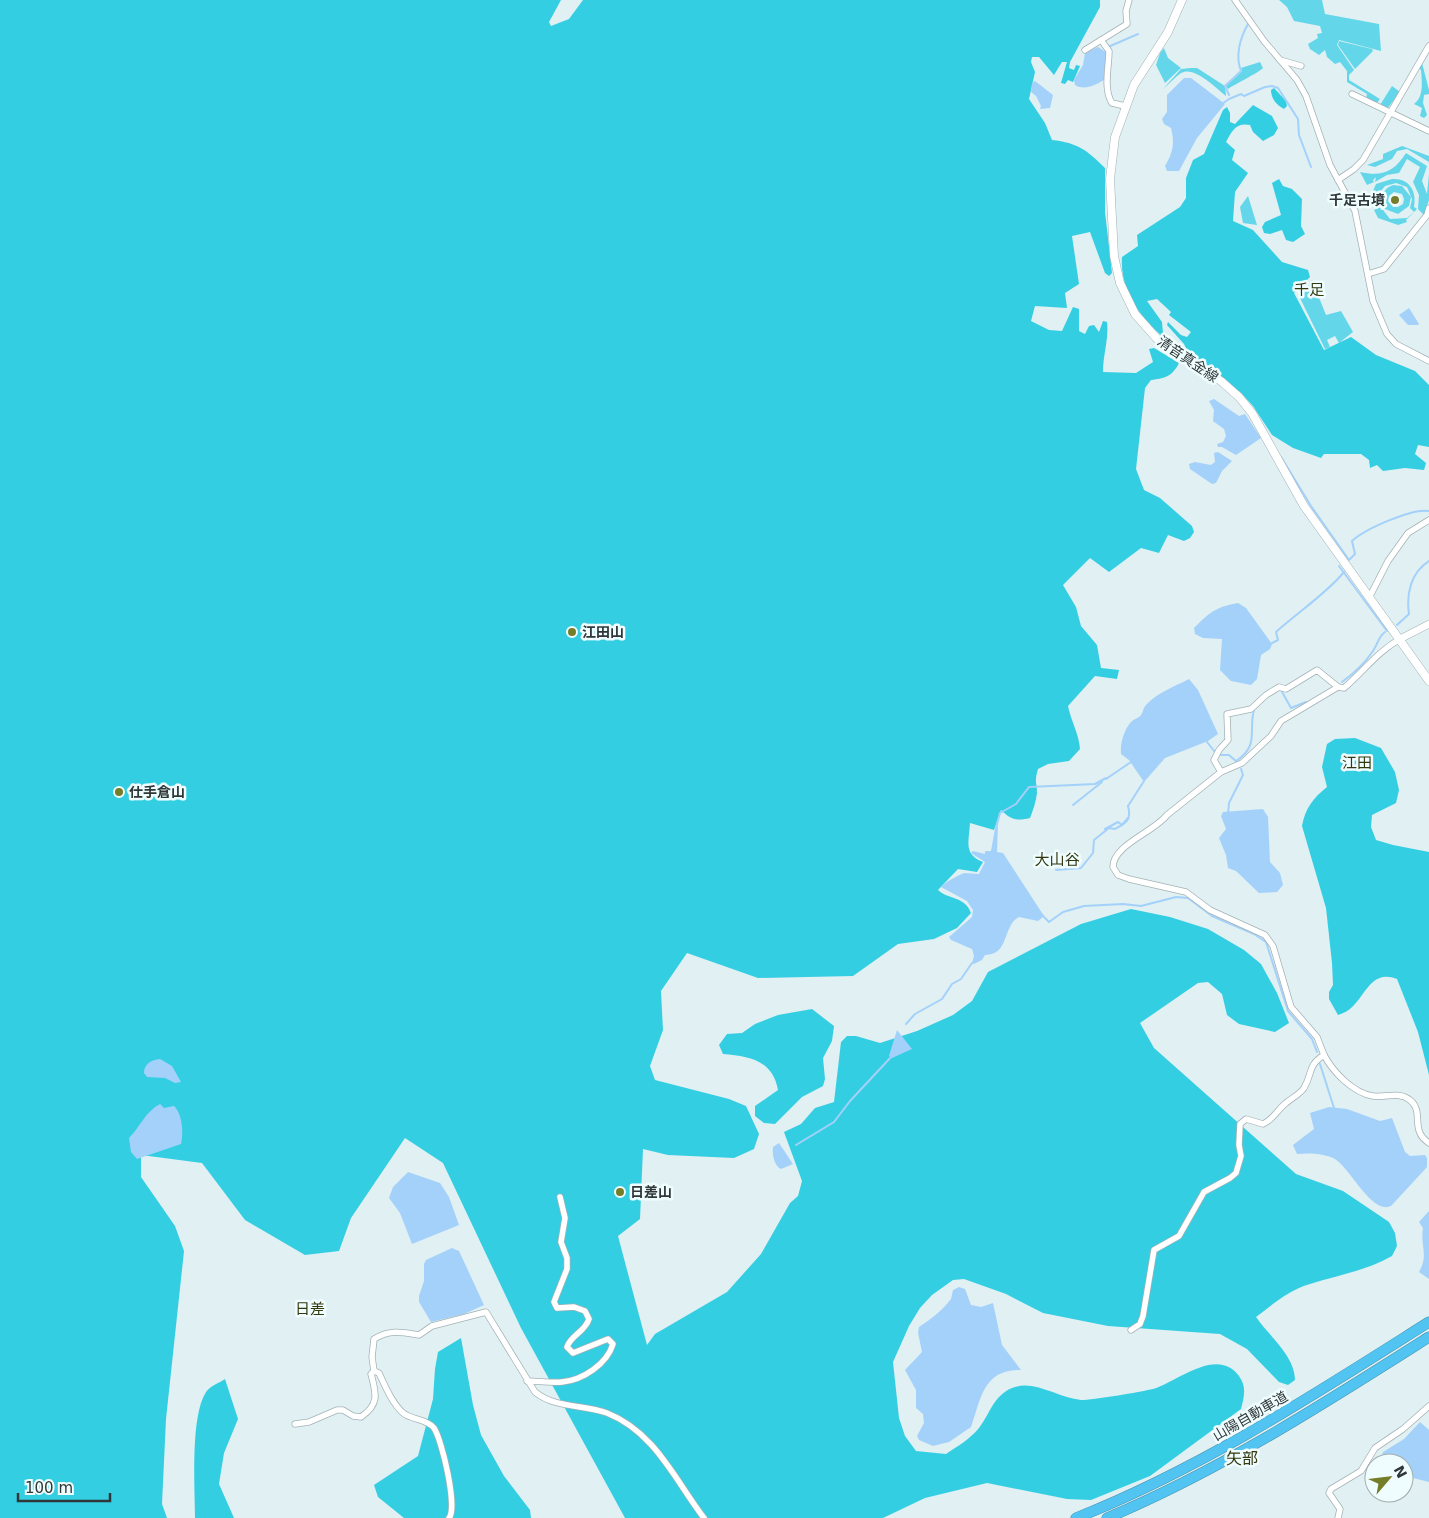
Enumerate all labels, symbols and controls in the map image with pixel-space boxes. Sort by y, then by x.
place label: 千足古墳 [1329,192,1385,208]
marker: 千足古墳 [1389,194,1401,206]
district label: 千足 [1294,281,1324,299]
street label: 清音真金線 [1155,333,1221,385]
place label: 江田山 [582,624,624,640]
marker: 江田山 [566,626,578,638]
district label: 江田 [1342,754,1372,772]
place label: 仕手倉山 [129,784,185,800]
marker: 仕手倉山 [113,786,125,798]
district label: 大山谷 [1034,851,1080,869]
place label: 日差山 [630,1184,672,1200]
marker: 日差山 [614,1186,626,1198]
district label: 日差 [295,1300,325,1318]
street label: 山陽自動車道 [1210,1388,1290,1444]
district label: 矢部 [1226,1449,1258,1468]
north arrow [1364,1453,1414,1503]
text: N [1391,1463,1410,1481]
scale bar [18,1470,110,1502]
text: 100 m [25,1479,73,1497]

